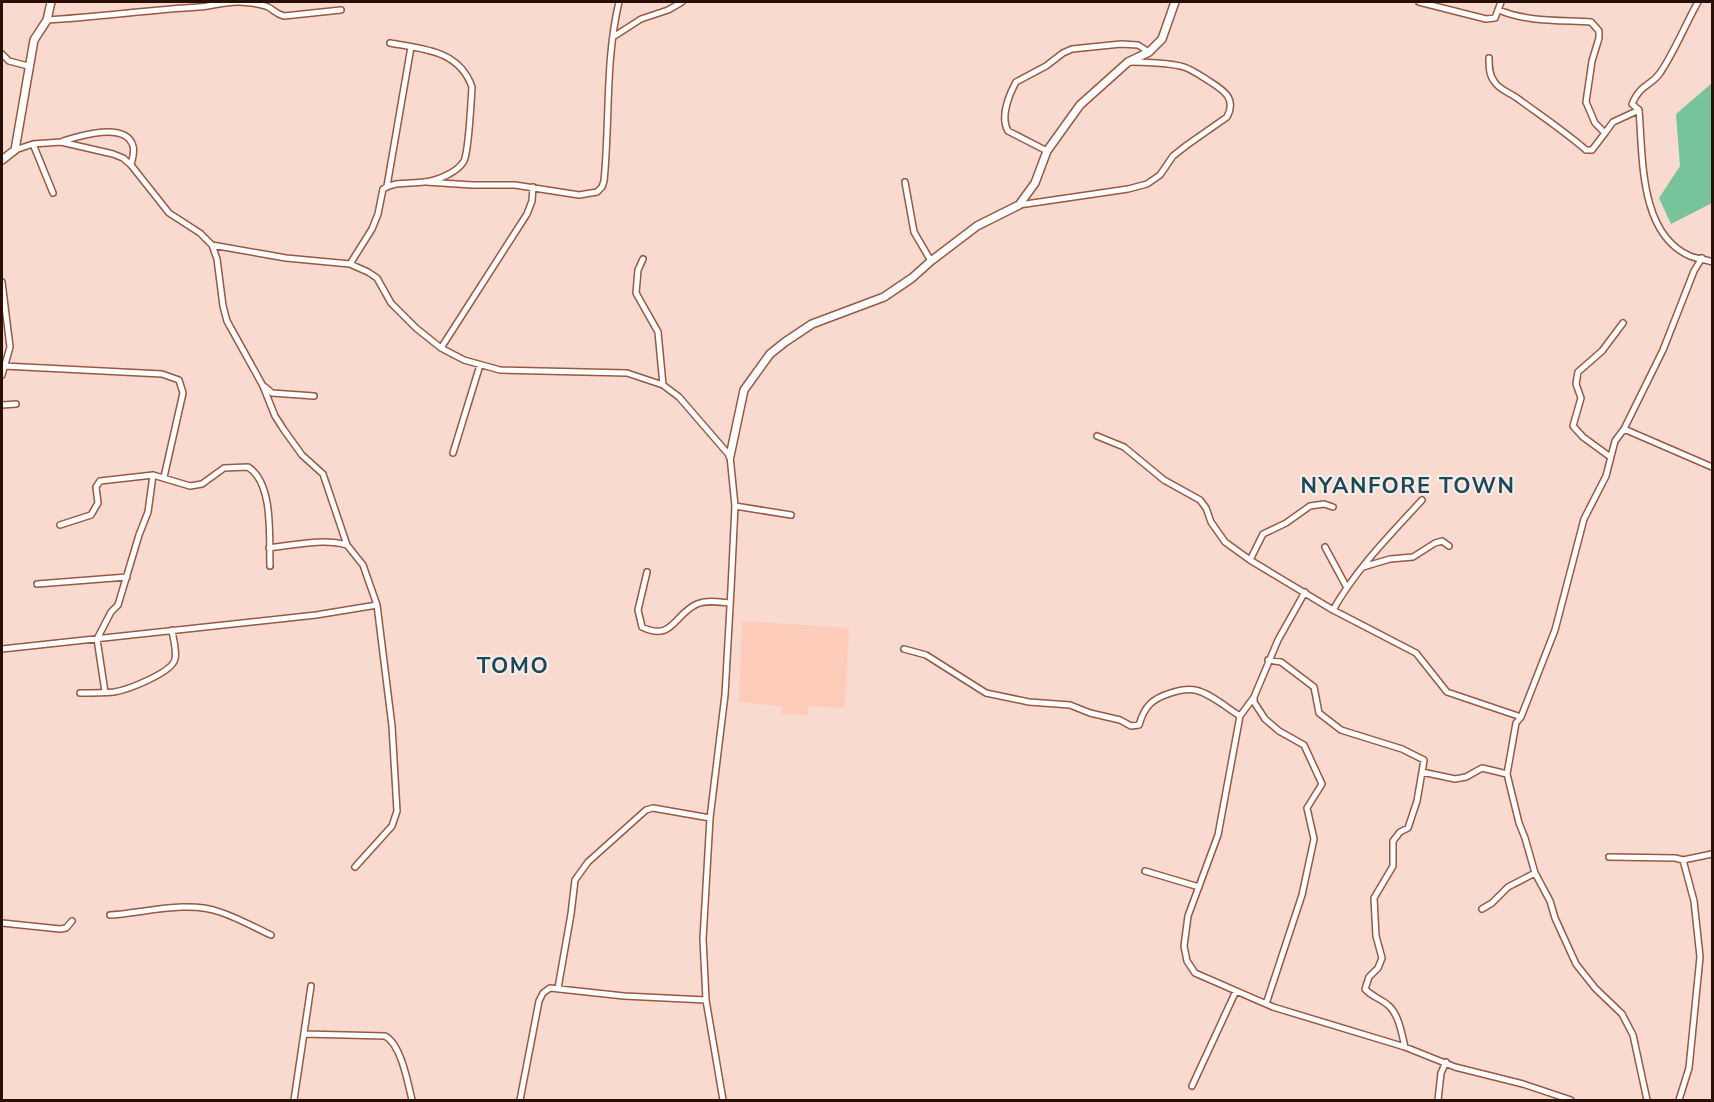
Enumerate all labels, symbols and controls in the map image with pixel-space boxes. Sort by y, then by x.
district label: NYANFORE TOWN [1301,471,1516,501]
district label: TOMO [477,651,549,681]

